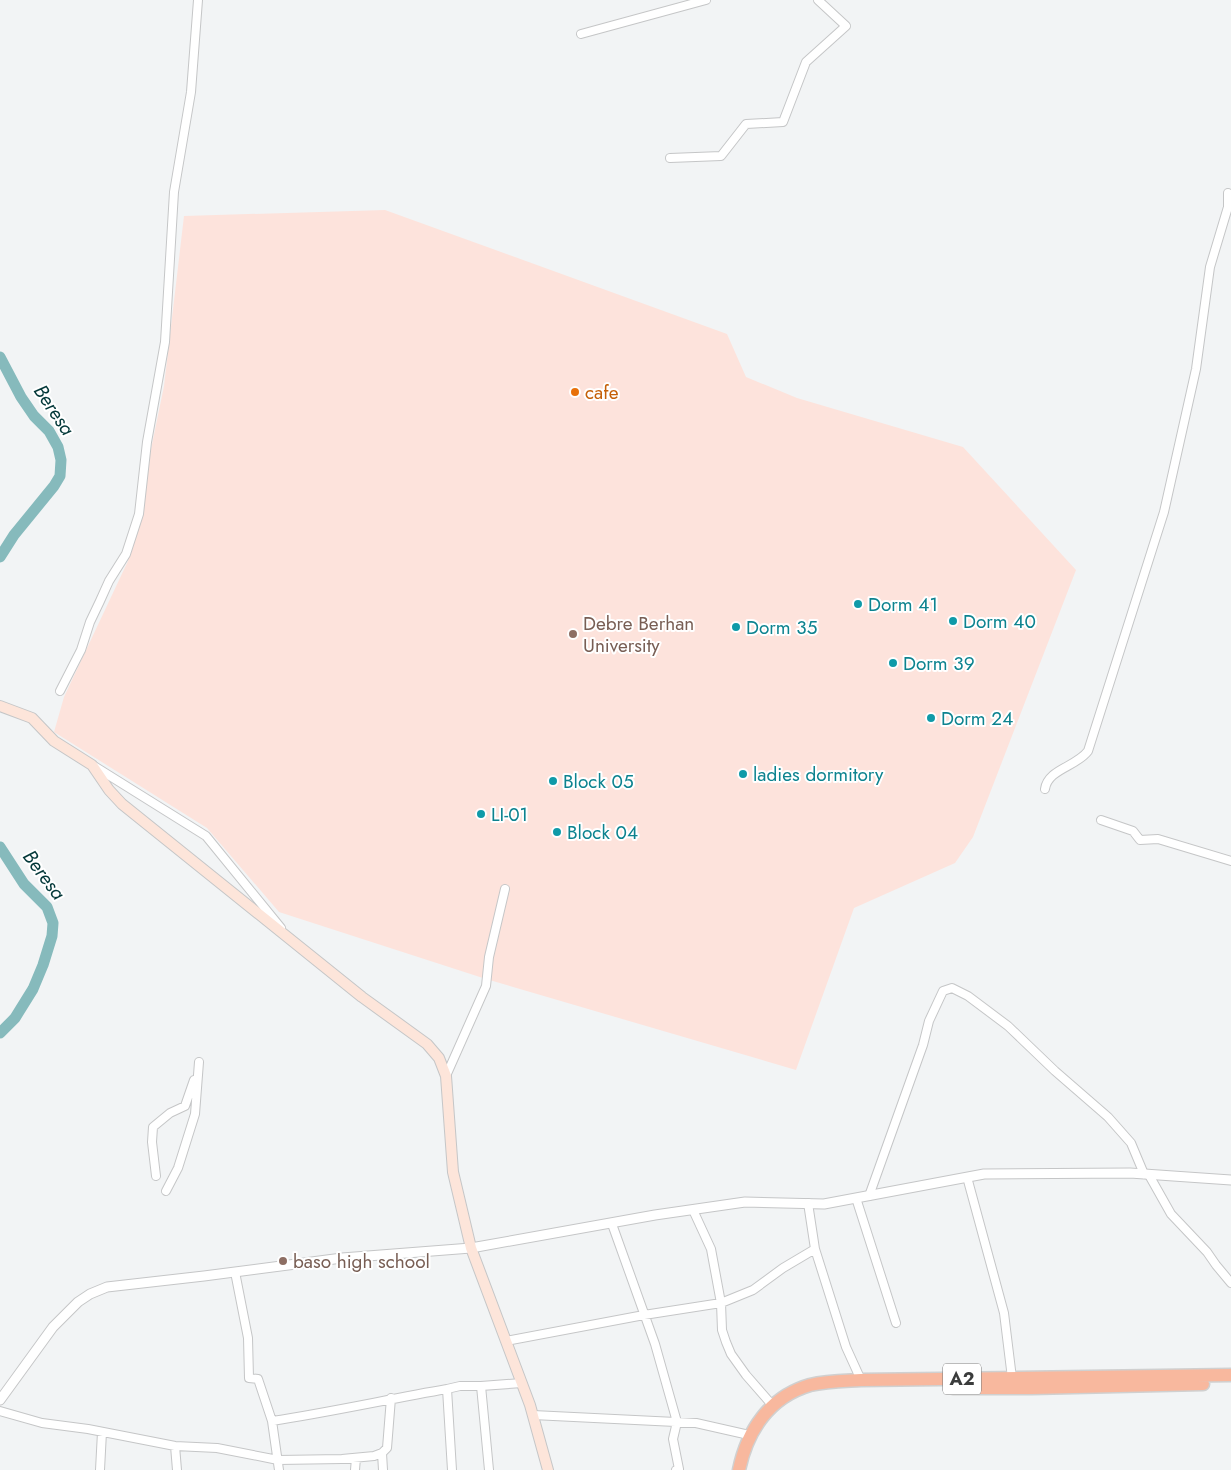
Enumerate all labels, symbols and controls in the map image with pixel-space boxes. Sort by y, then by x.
water label: Beresa [26,379,82,441]
place label: cafe [585,379,619,406]
marker: cafe [569,386,581,398]
place label: Dorm 41 [868,591,938,618]
marker: Dorm 41 [852,598,864,610]
place label: Dorm 40 [963,608,1036,635]
place label: Debre Berhan University [583,610,694,659]
place label: Dorm 35 [746,614,817,641]
marker: Dorm 40 [947,615,959,627]
marker: Dorm 35 [730,621,742,633]
marker: Debre Berhan University [567,628,579,640]
place label: Dorm 39 [903,650,975,677]
marker: Dorm 39 [887,657,899,669]
place label: Dorm 24 [941,705,1013,732]
marker: Dorm 24 [925,712,937,724]
place label: ladies dormitory [753,761,884,788]
place label: Block 05 [563,768,634,795]
marker: ladies dormitory [737,768,749,780]
marker: Block 05 [547,775,559,787]
place label: LI-01 [491,801,528,828]
marker: LI-01 [475,808,487,820]
place label: Block 04 [567,819,638,846]
marker: Block 04 [551,826,563,838]
water label: Beresa [16,844,72,906]
place label: baso high school [293,1248,430,1275]
marker: baso high school [277,1255,289,1267]
road number: A2 [943,1364,981,1395]

